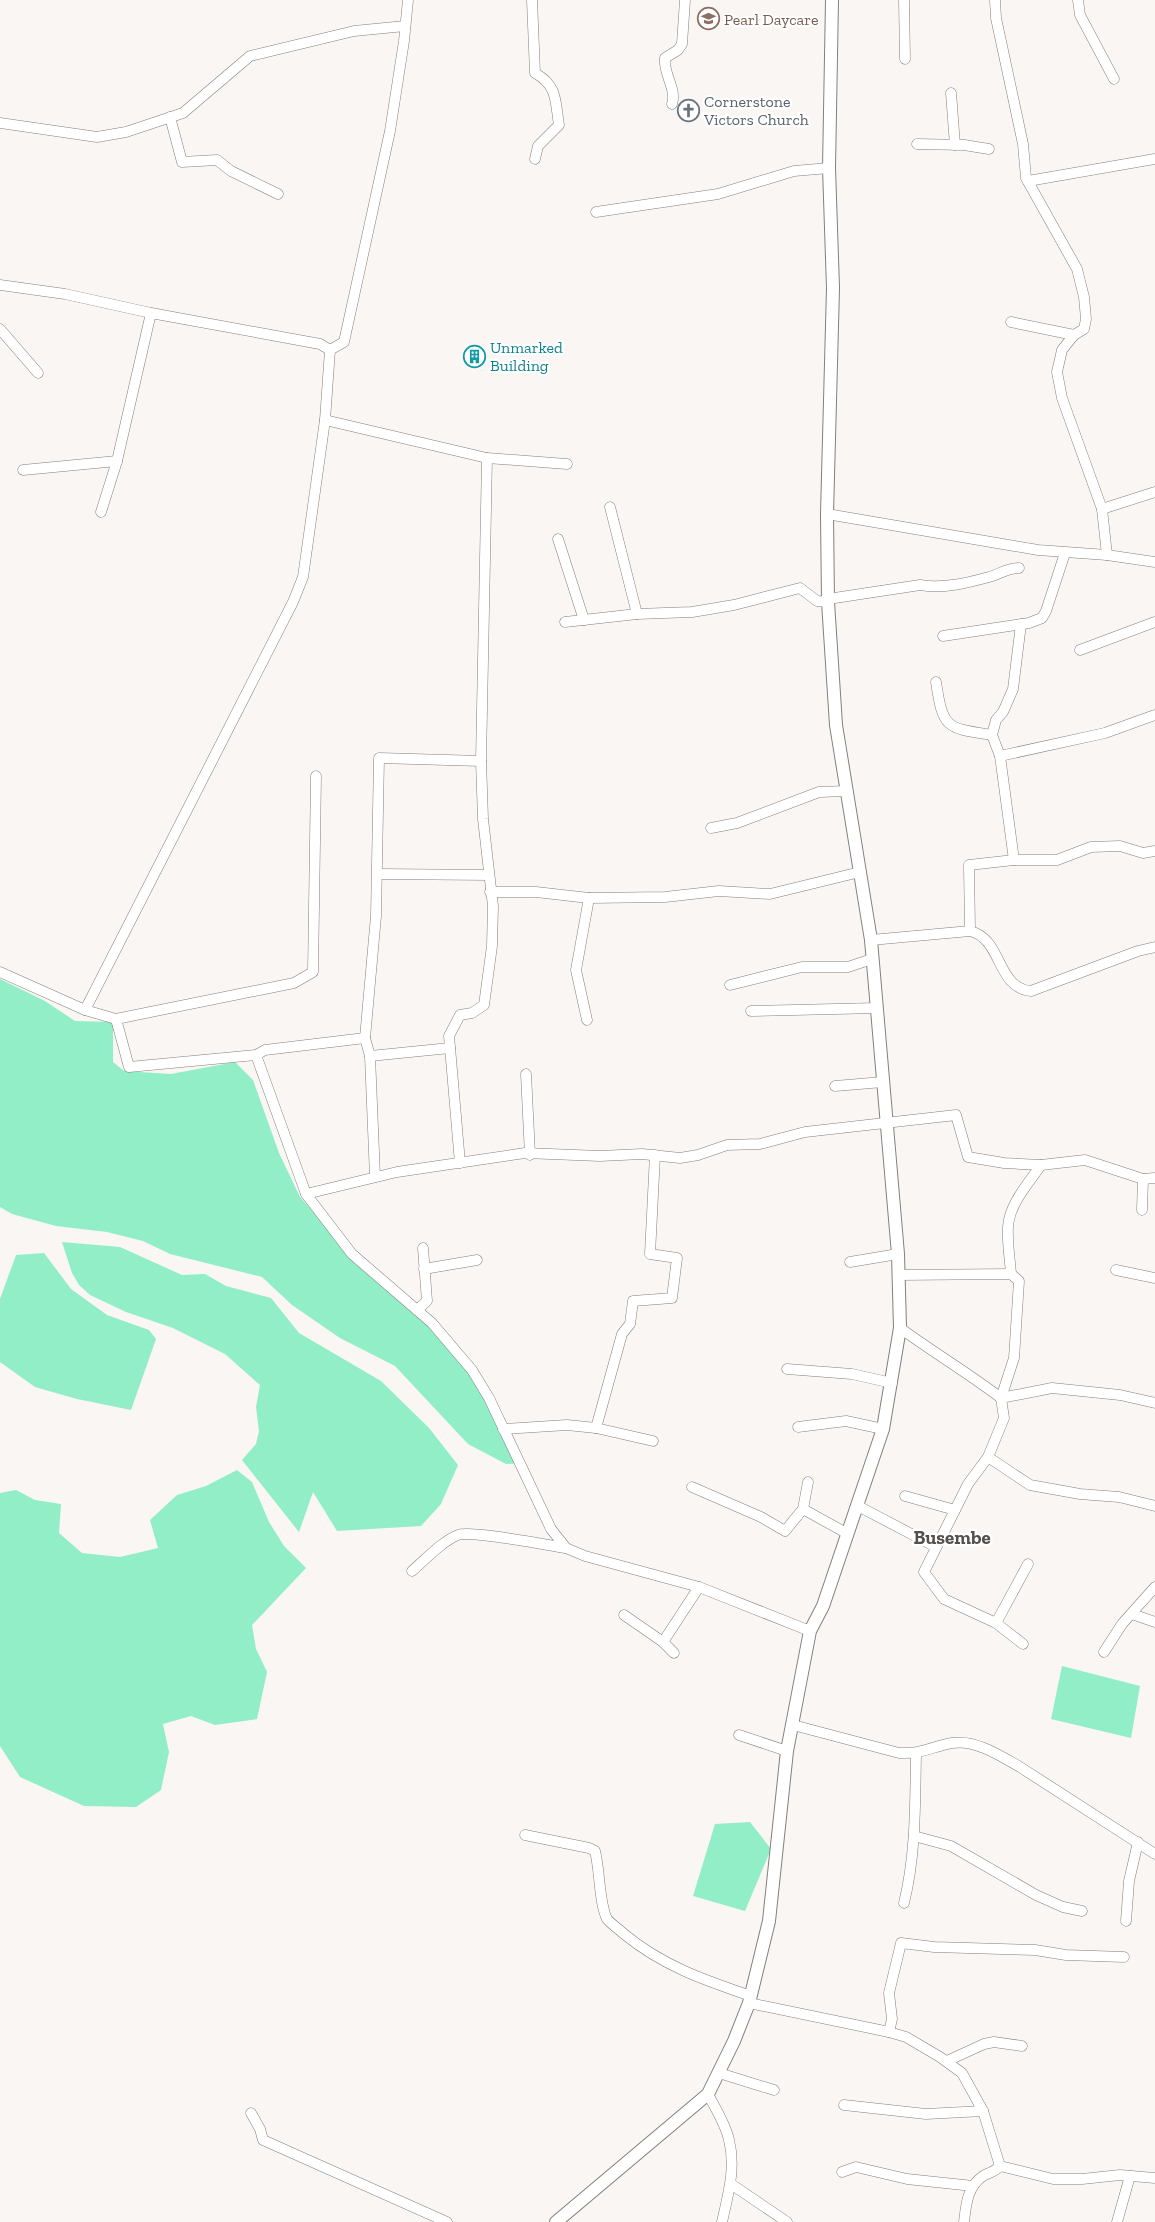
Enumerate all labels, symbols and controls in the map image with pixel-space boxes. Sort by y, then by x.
school or university icon: Pearl Daycare [696,7,720,31]
place label: Pearl Daycare [724,10,819,29]
place label: Cornerstone Victors Church [703,92,809,129]
church icon: Cornerstone Victors Church [676,98,700,122]
place label: Unmarked Building [490,338,563,375]
building icon: Unmarked Building [462,344,486,368]
district label: Busembe [913,1526,991,1549]

